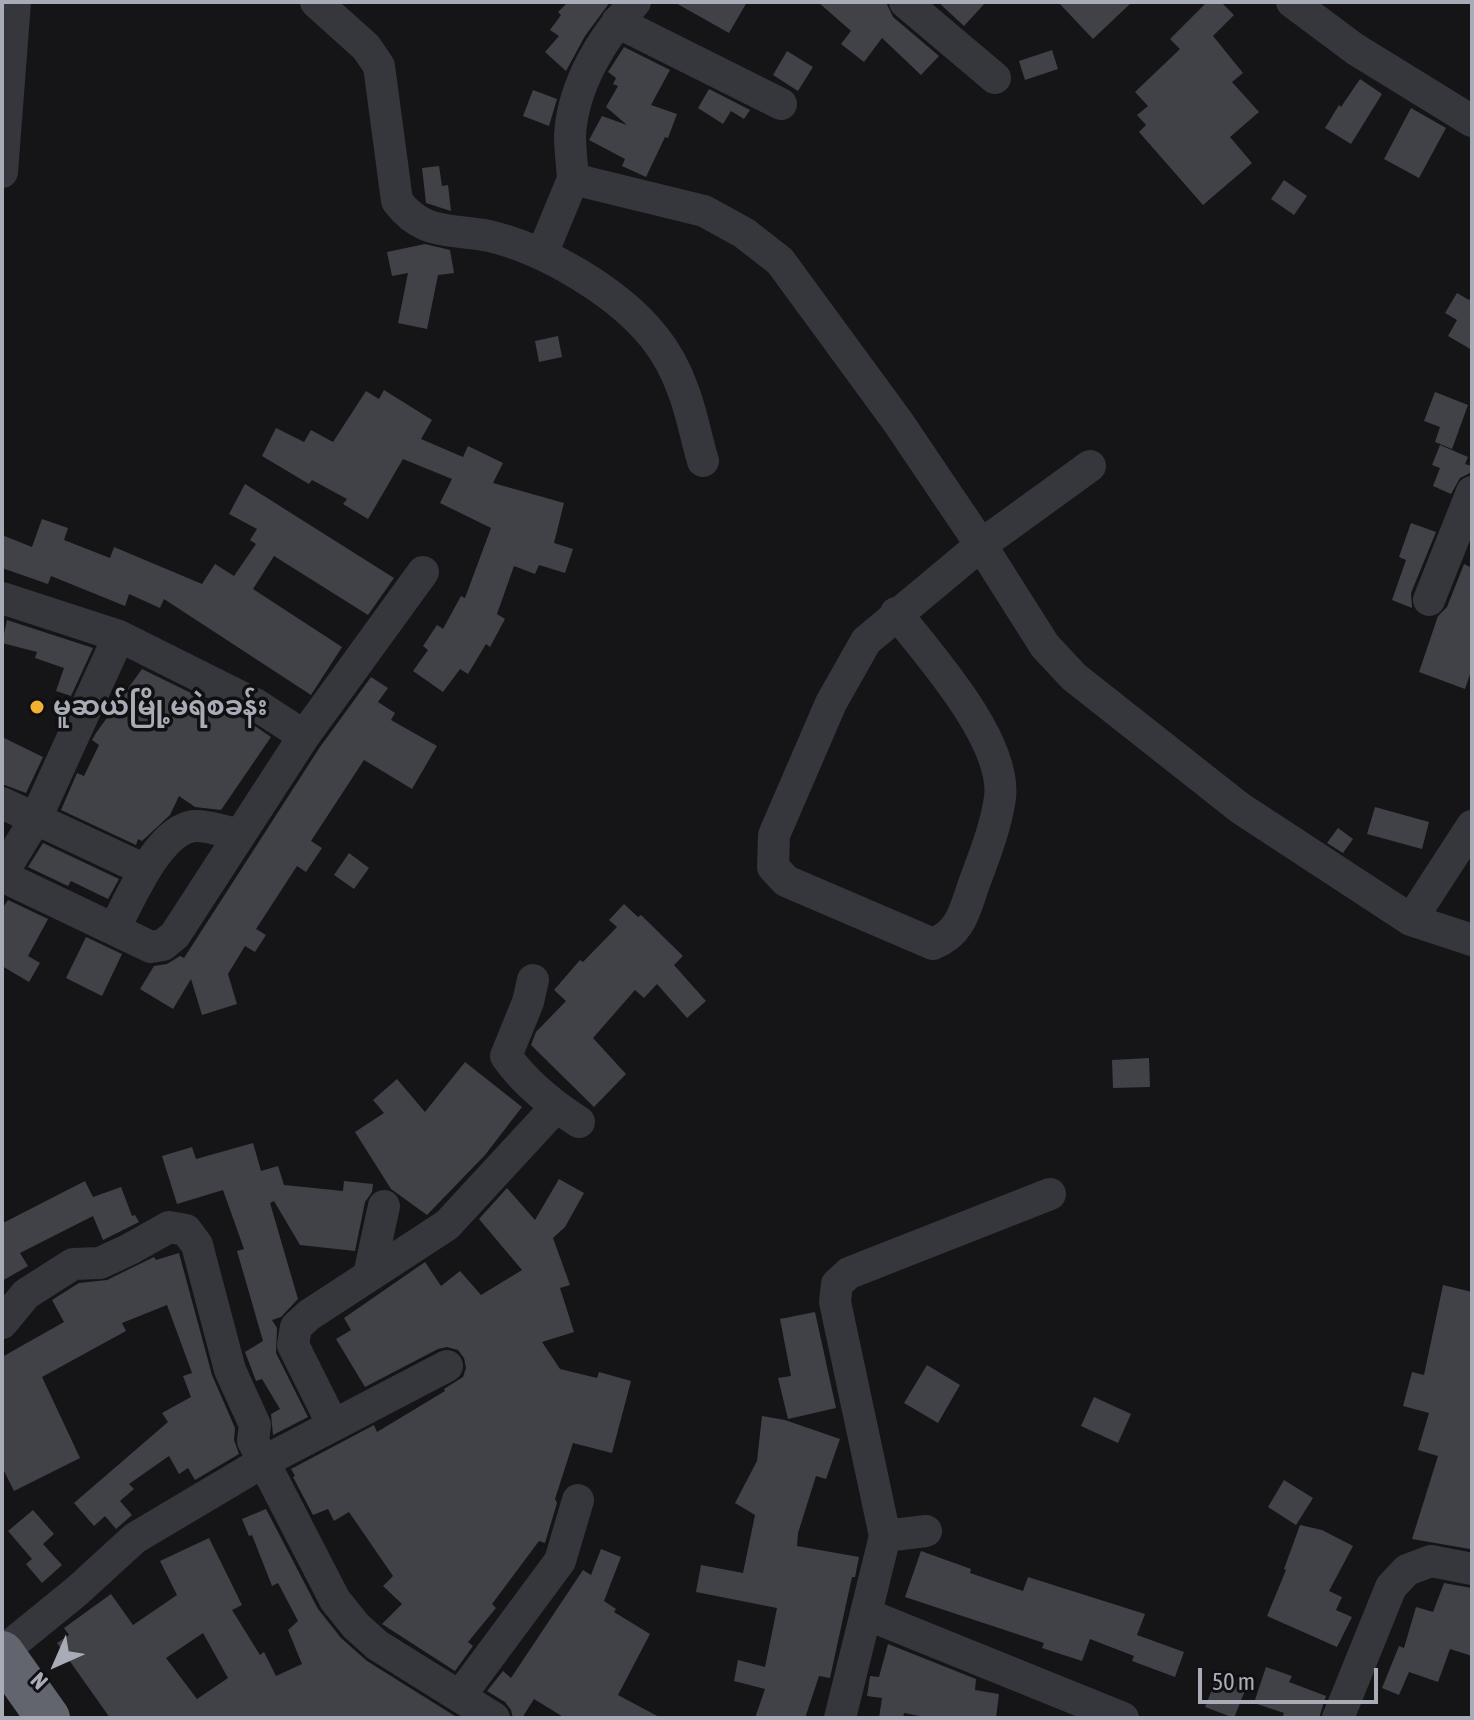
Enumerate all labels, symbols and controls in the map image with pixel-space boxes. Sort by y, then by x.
place label: မူဆယ်မြို့မရဲစခန်း [53,691,267,723]
marker: မူဆယ်မြို့မရဲစခန်း [28,698,46,716]
north arrow [16,1624,96,1704]
scale bar [1202,1652,1382,1702]
text: N [25,1667,53,1695]
text: 50 m [1212,1668,1255,1695]

